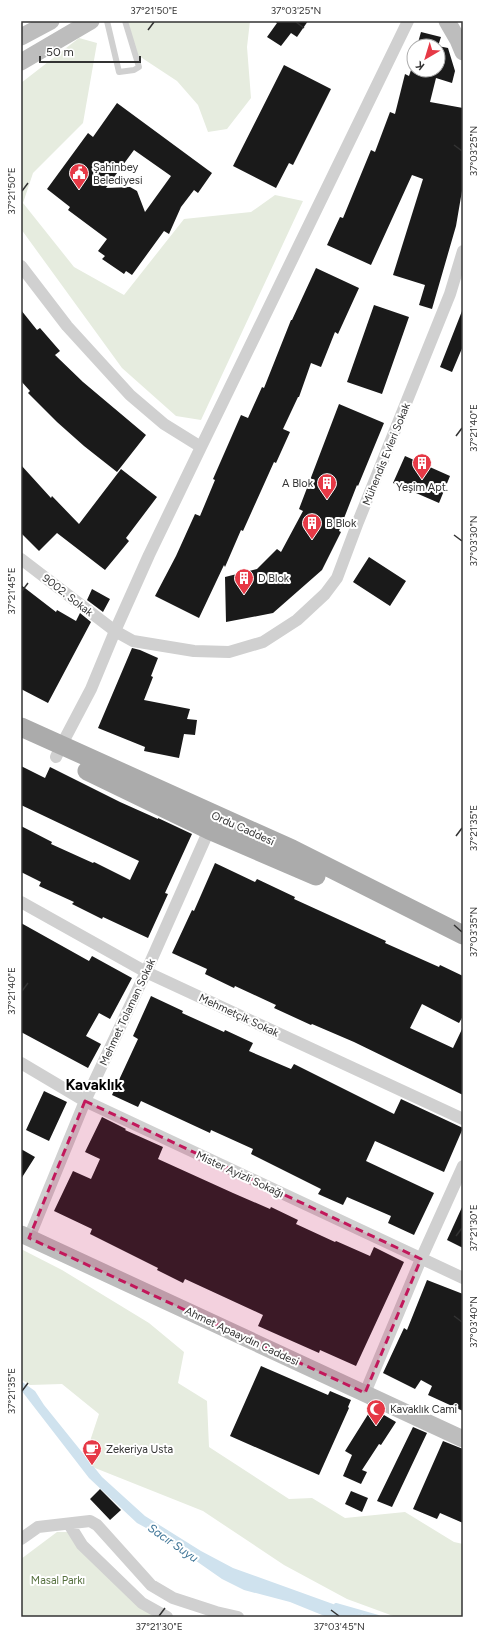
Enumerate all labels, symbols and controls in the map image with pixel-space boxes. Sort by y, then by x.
text: 37°21'50"E [130,4,178,17]
text: 37°03'25"N [271,4,321,17]
scale bar [40,38,140,64]
north arrow [406,38,446,78]
text: 50 m [46,45,74,59]
text: K [413,58,427,73]
text: 37°03'25"N [467,126,480,176]
place label: Şahinbey Belediyesi [93,161,143,187]
public building icon: Şahinbey Belediyesi [68,162,90,190]
text: 37°21'50"E [5,167,18,215]
street label: Mühendis Evleri Sokak [360,400,413,507]
text: 37°21'40"E [467,404,480,452]
building icon: Yeşim Apt. [411,452,433,480]
building icon: A Blok [316,472,338,500]
place label: A Blok [282,477,314,490]
place label: Yeşim Apt. [396,481,448,494]
building icon: B Blok [301,512,323,540]
text: 37°03'30"N [467,515,480,567]
place label: B Blok [326,517,357,530]
text: 37°21'45"E [5,567,18,615]
building icon: D Blok [233,567,255,595]
street label: 9002. Sokak [40,572,96,620]
place label: D Blok [258,572,290,585]
text: 37°21'35"E [467,805,480,851]
street label: Ordu Caddesi [209,809,276,848]
text: 37°03'35"N [467,907,480,957]
street label: Mehmet Tolaman Sokak [97,956,158,1068]
text: 37°21'40"E [5,967,18,1015]
street label: Mehmetçik Sokak [197,991,281,1040]
district label: Kavaklık [65,1076,123,1094]
street label: Mister Ayizli Sokağı [194,1148,286,1200]
text: 37°21'30"E [467,1204,480,1252]
text: 37°03'40"N [467,1296,480,1348]
street label: Ahmet Apaaydın Caddesi [183,1304,301,1369]
text: 37°21'35"E [5,1368,18,1414]
mosque icon: Kavaklık Cami [365,1398,387,1426]
place label: Kavaklık Cami [390,1403,457,1416]
cafe icon: Zekeriya Usta [81,1438,103,1466]
place label: Zekeriya Usta [106,1443,173,1456]
water label: Sacır Suyu [145,1521,201,1565]
park label: Masal Parkı [31,1574,85,1587]
text: 37°21'30"E [135,1620,183,1633]
text: 37°03'45"N [313,1620,365,1633]

